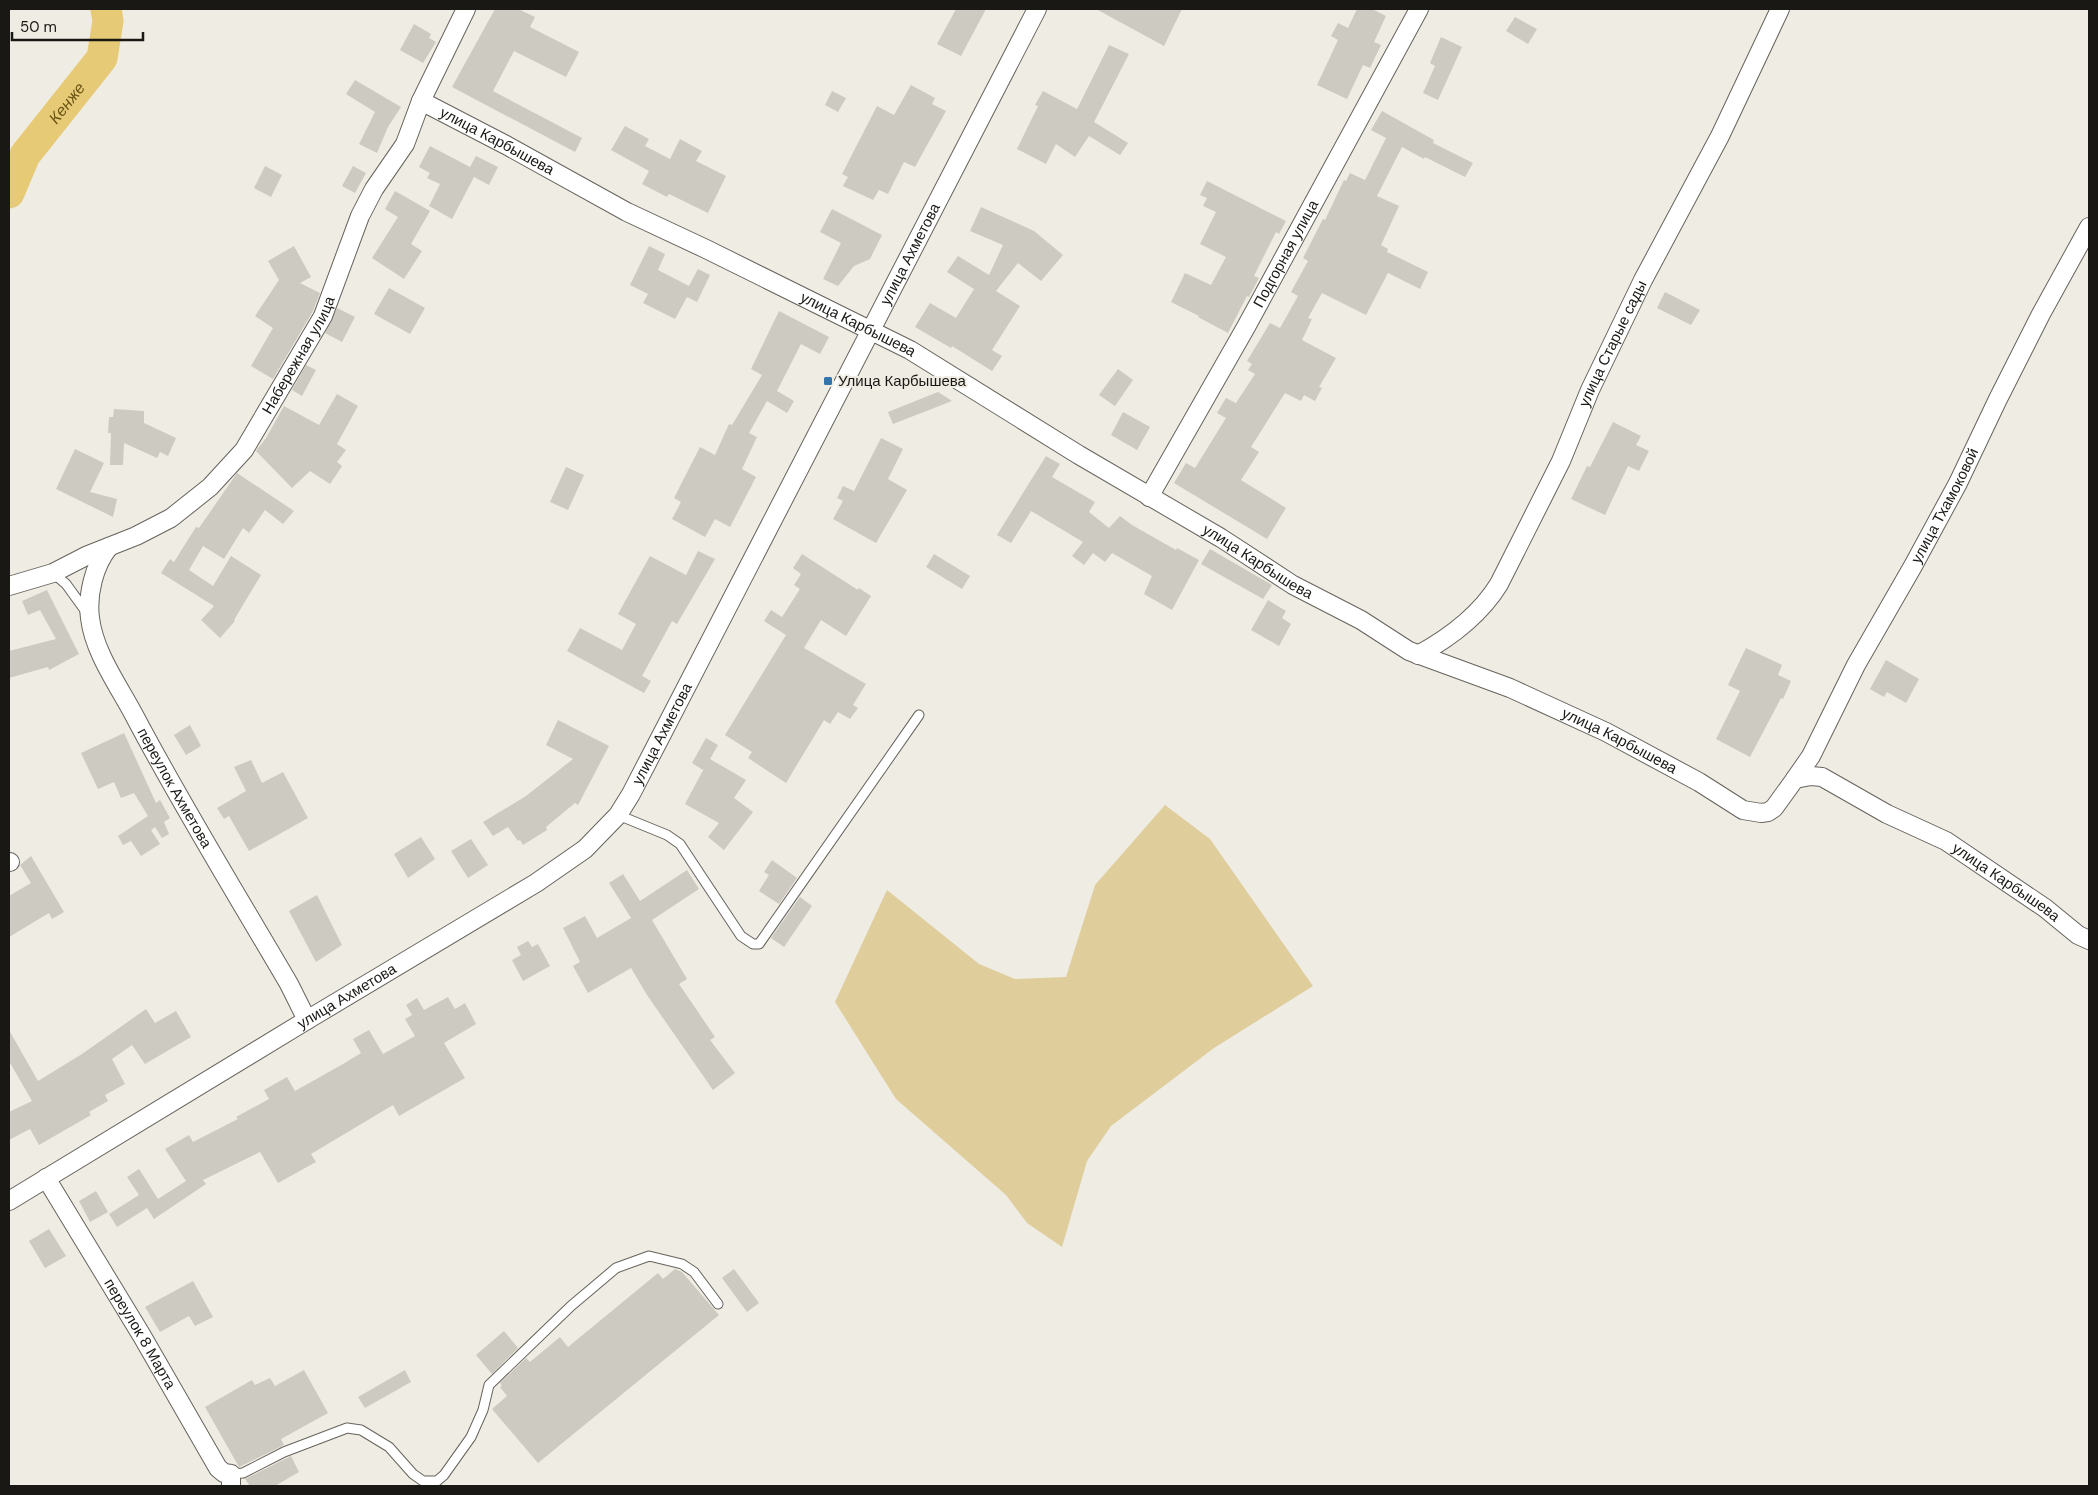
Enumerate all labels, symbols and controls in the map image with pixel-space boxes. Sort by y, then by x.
scale bar [12,10,144,42]
text: 50 m [20,17,57,37]
water label: Кенже [44,78,90,128]
street label: улица Карбышева [437,103,558,180]
street label: Подгорная улица [1248,196,1323,311]
street label: улица Ахметова [876,199,945,309]
street label: улица Старые сады [1574,277,1651,410]
street label: улица Карбышева [797,287,920,362]
street label: Набережная улица [257,293,340,418]
place label: Улица Карбышева [838,371,967,391]
marker: Улица Карбышева [822,375,834,387]
street label: улица Тхамоковой [1906,445,1983,567]
street label: улица Карбышева [1199,519,1317,604]
street label: улица Ахметова [627,679,697,788]
street label: улица Карбышева [1559,703,1681,779]
street label: переулок Ахметова [133,724,217,852]
street label: улица Карбышева [1948,838,2065,927]
street label: улица Ахметова [293,959,401,1034]
street label: переулок 8 Марта [99,1275,181,1393]

